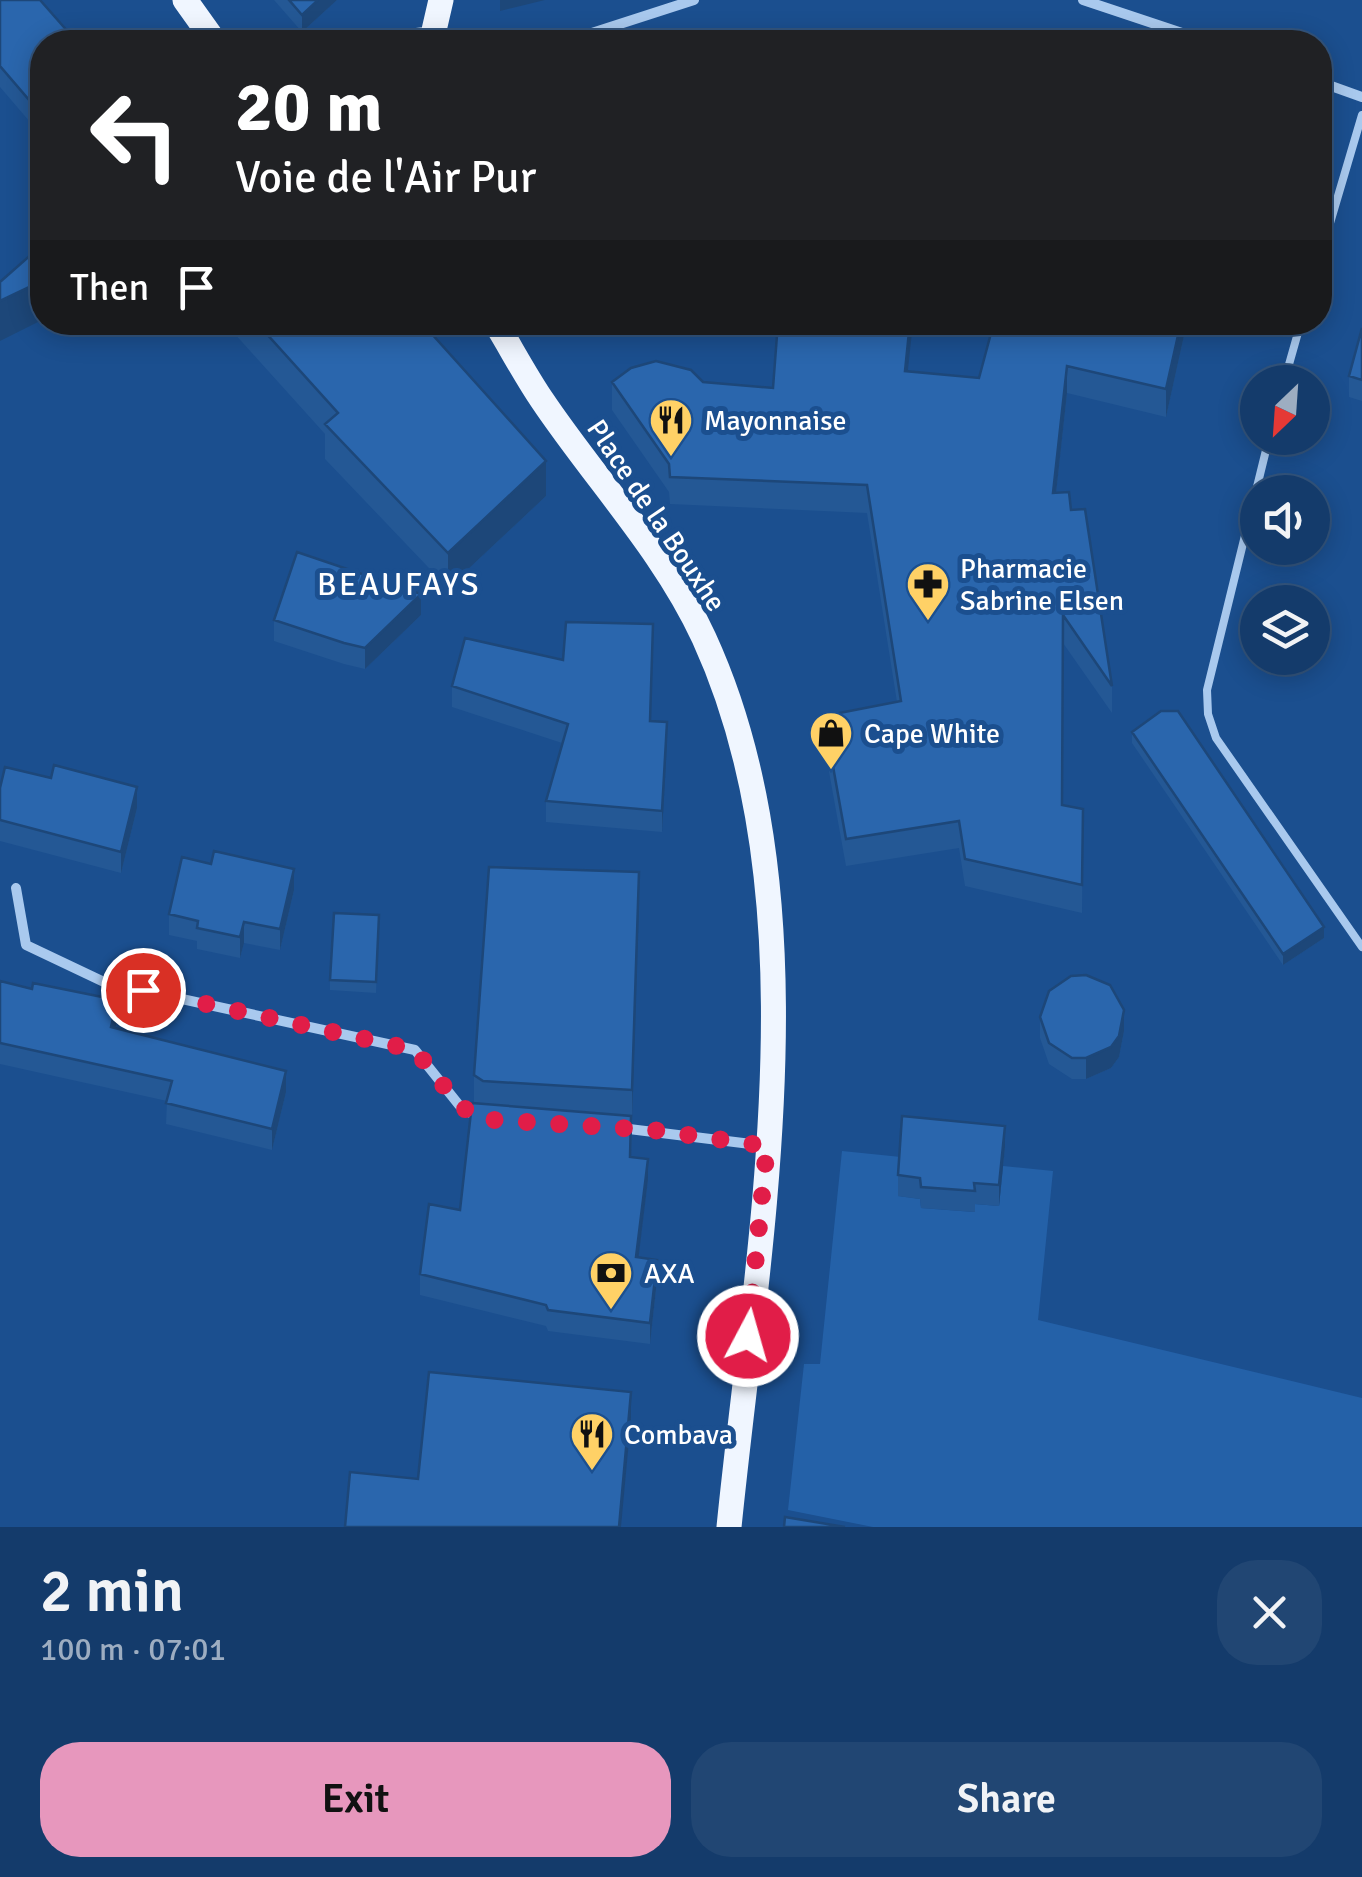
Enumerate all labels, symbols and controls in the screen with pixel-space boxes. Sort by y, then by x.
text: 20 m [235,64,383,150]
icon: left [70,70,200,200]
text: Voie de l'Air Pur [235,150,536,205]
icon: arrive [169,260,224,315]
text: Then [70,264,149,311]
north arrow [1240,365,1330,455]
map controls [1240,365,1330,675]
restaurant icon: Mayonnaise [648,397,694,458]
place label: Mayonnaise [704,404,846,438]
street label: Place de la Bouxhe [579,413,733,618]
button: sound [1240,475,1330,565]
place label: Pharmacie Sabrine Elsen [960,552,1124,618]
pharmacy icon: Pharmacie Sabrine Elsen [905,561,951,622]
district label: BEAUFAYS [317,565,481,604]
button: layers [1240,585,1330,675]
shop icon: Cape White [808,710,854,771]
place label: Cape White [864,717,1000,751]
pin [101,948,186,1033]
icon: arrive [116,963,171,1018]
bank icon: AXA [588,1250,634,1311]
place label: AXA [644,1257,695,1291]
position arrow [696,1284,800,1388]
restaurant icon: Combava [569,1411,615,1472]
place label: Combava [624,1418,733,1452]
text: 2 min [40,1555,184,1629]
button: close [1217,1560,1322,1665]
text: 100 m · 07:01 [40,1630,226,1669]
button: Exit [40,1742,671,1857]
button: Share [691,1742,1322,1857]

